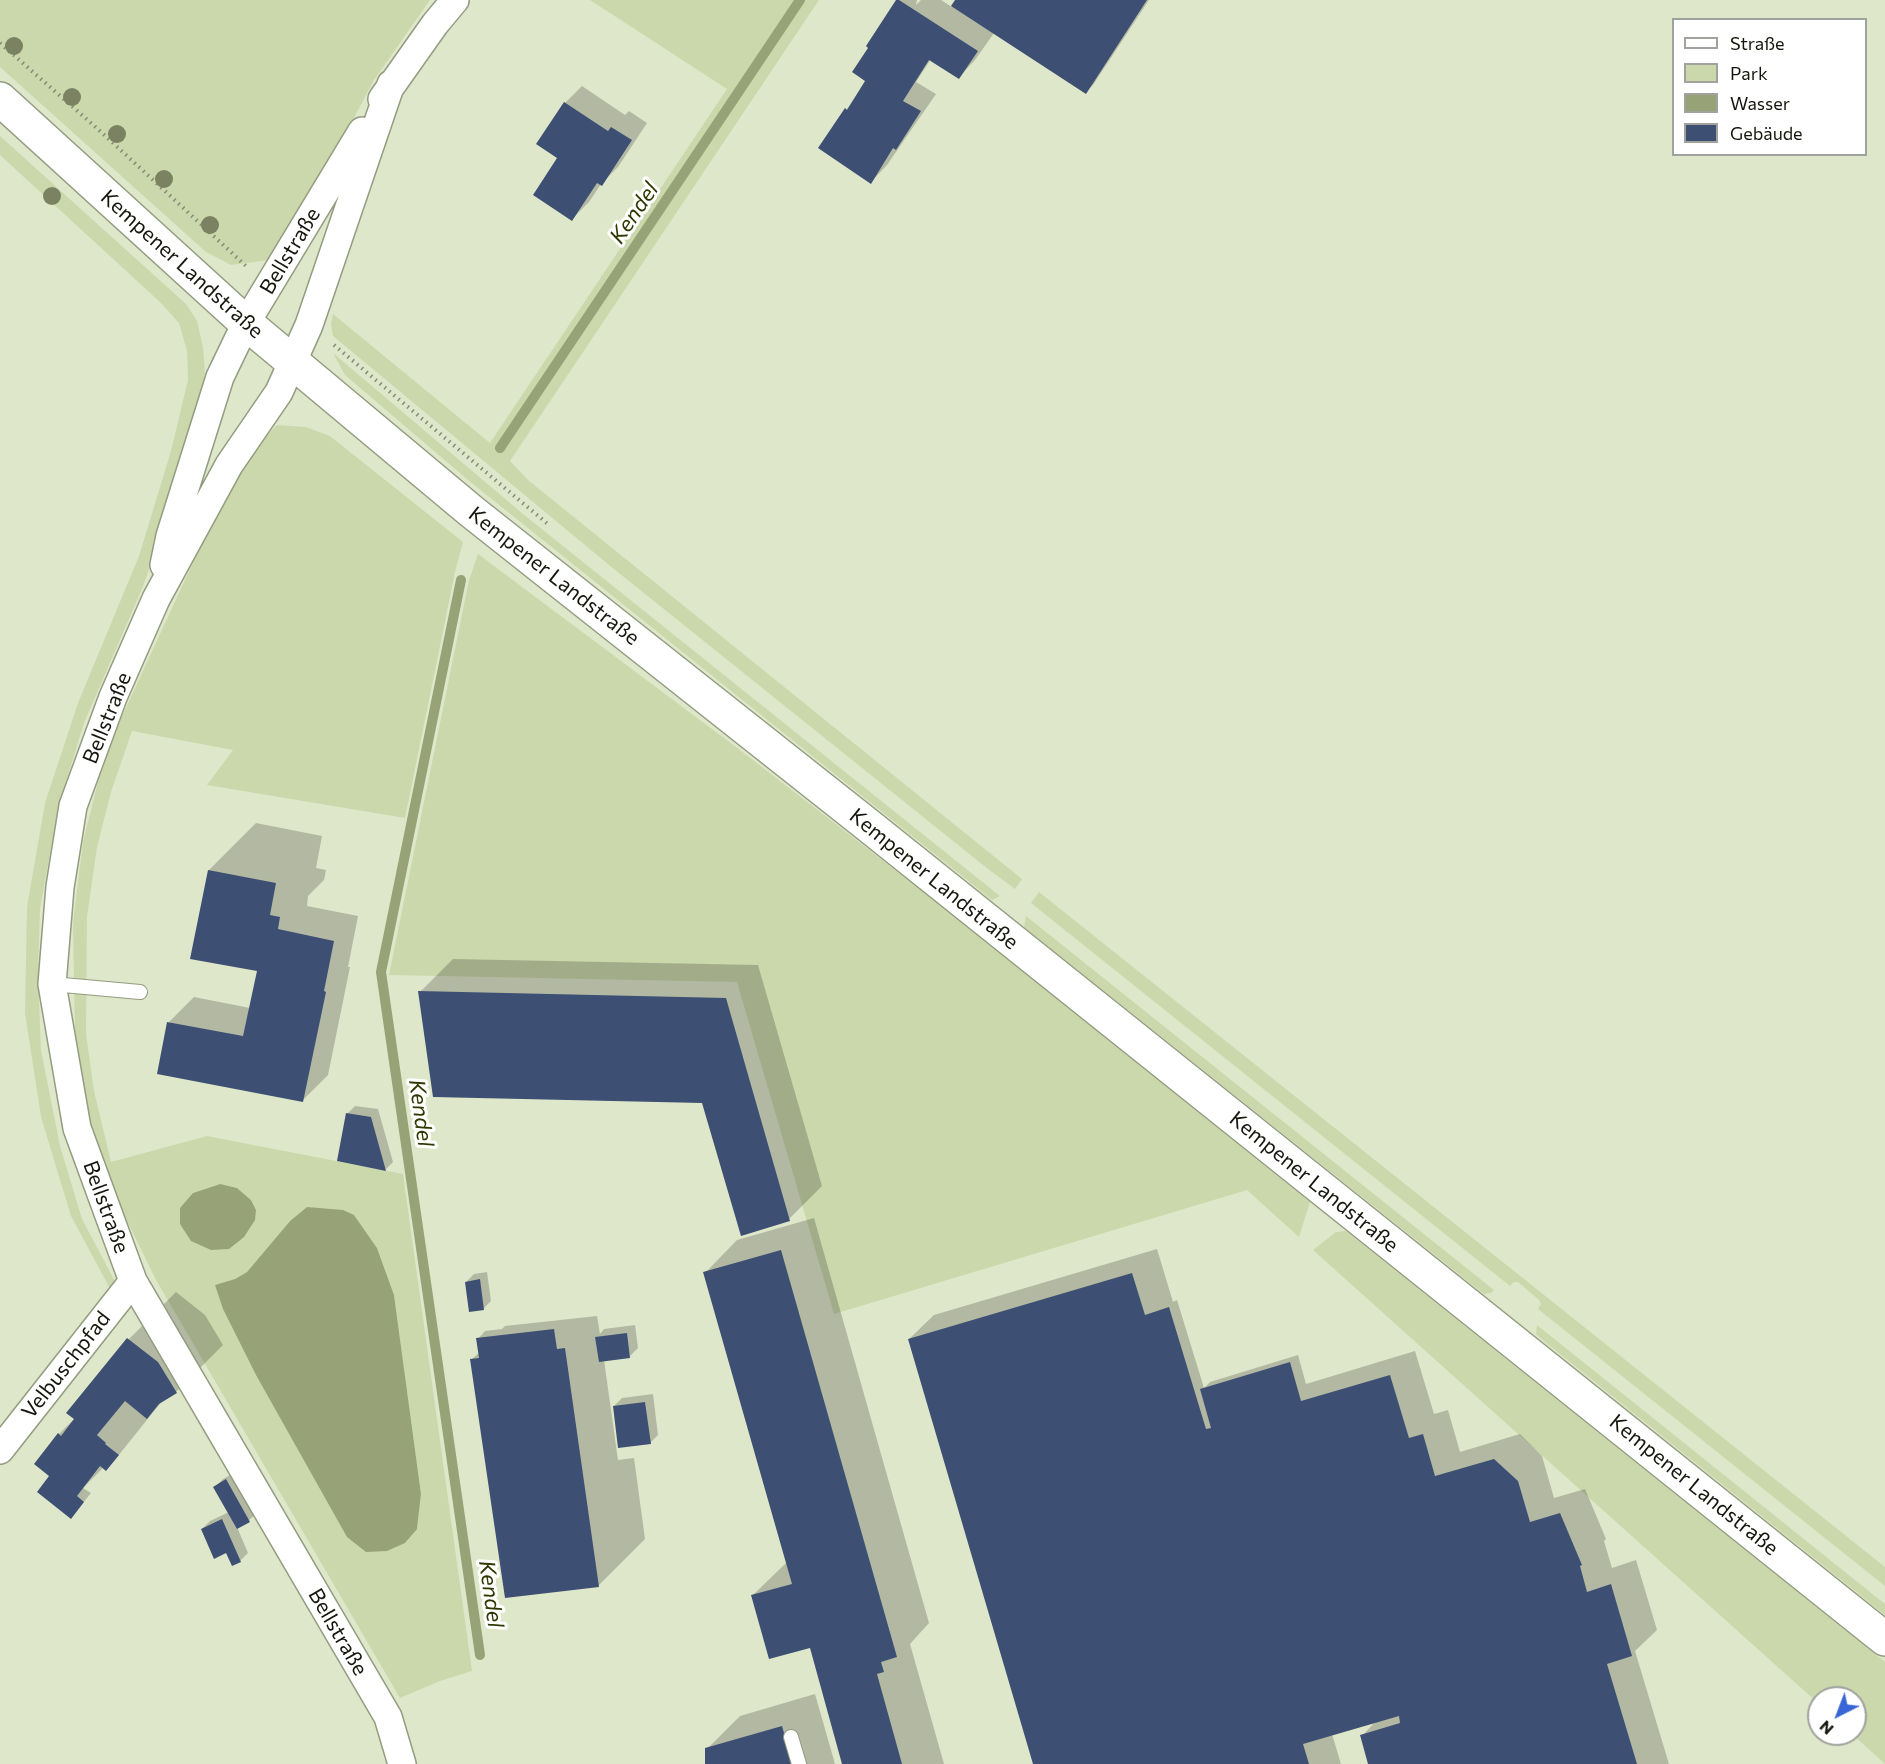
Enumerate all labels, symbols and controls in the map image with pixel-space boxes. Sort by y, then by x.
legend [1672,18,1867,156]
text: Straße [1730,32,1785,54]
text: Park [1730,62,1768,84]
text: Wasser [1730,92,1790,114]
text: Gebäude [1730,122,1803,144]
water label: Kendel [604,178,664,248]
street label: Kempener Landstraße [96,184,268,344]
street label: Bellstraße [254,203,326,299]
street label: Kempener Landstraße [463,501,645,651]
street label: Bellstraße [77,669,137,767]
street label: Kempener Landstraße [844,803,1024,955]
water label: Kendel [403,1078,439,1148]
street label: Kempener Landstraße [1224,1106,1404,1258]
street label: Bellstraße [78,1157,134,1257]
street label: Velbuschpfad [16,1306,116,1424]
street label: Kempener Landstraße [1604,1409,1784,1561]
water label: Kendel [473,1559,509,1629]
street label: Bellstraße [303,1584,373,1680]
north arrow [1807,1686,1867,1746]
text: N [1815,1717,1837,1739]

